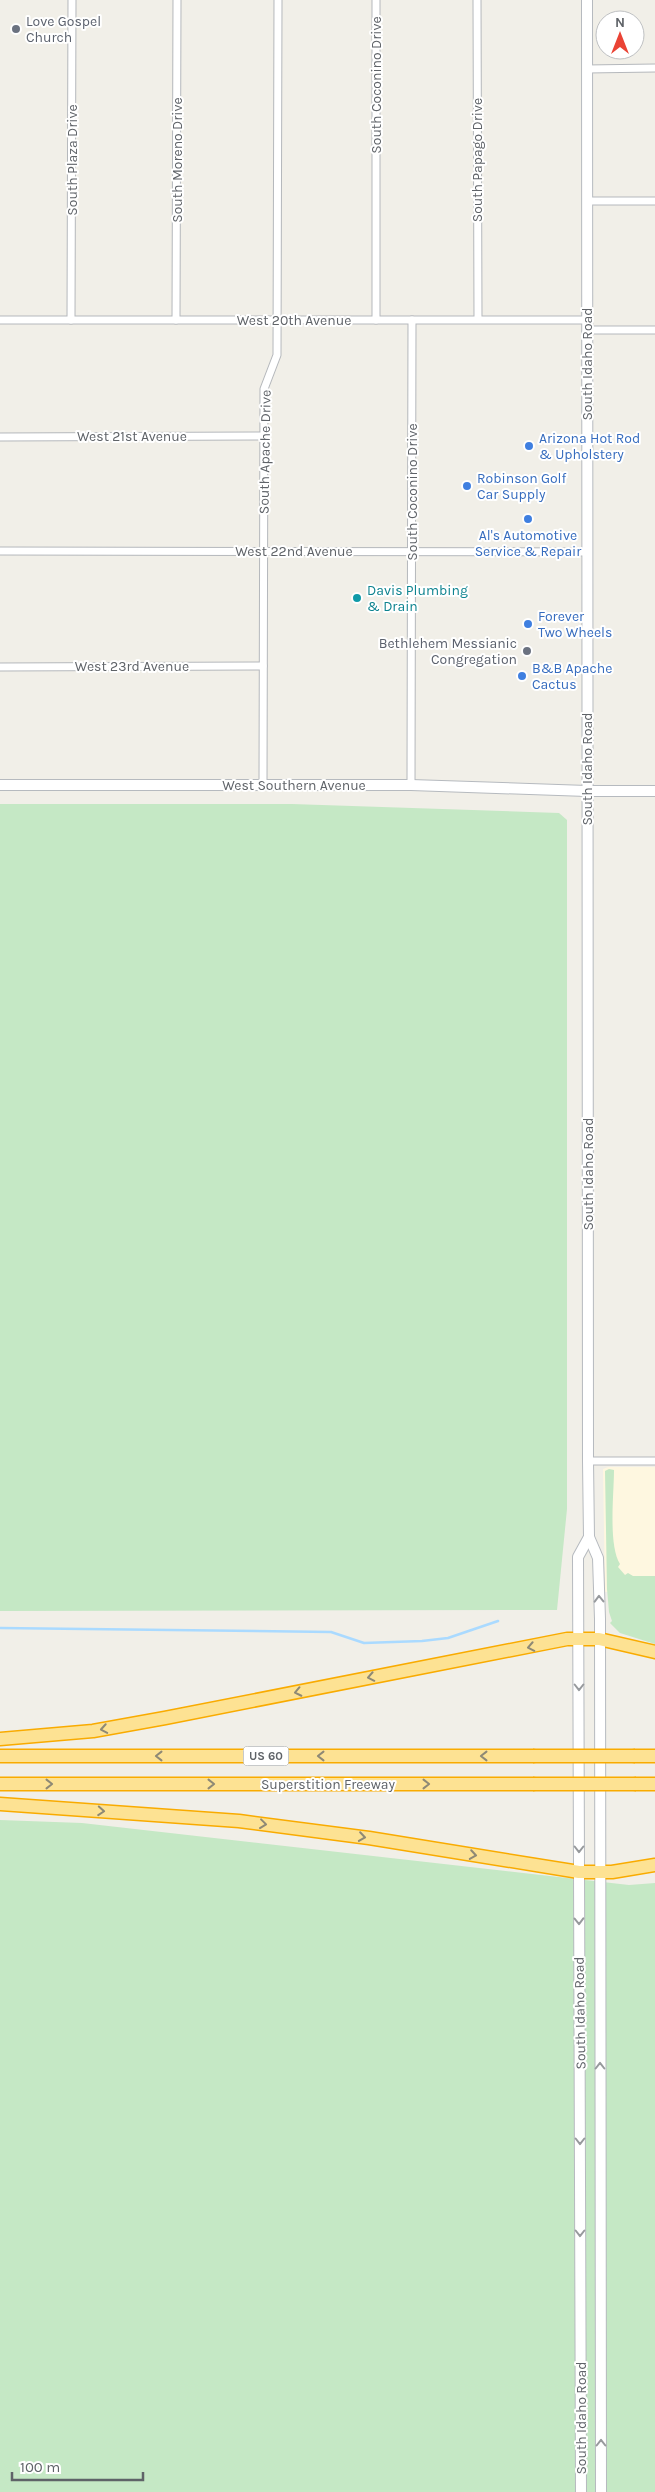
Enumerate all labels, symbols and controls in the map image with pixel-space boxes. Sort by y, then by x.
north arrow [595,10,645,60]
place label: Love Gospel Church [26,13,101,46]
text: N [615,14,625,31]
street label: South Coconino Drive [368,16,385,154]
marker: Love Gospel Church [10,23,22,35]
street label: South Moreno Drive [169,97,186,223]
street label: South Papago Drive [469,98,486,222]
street label: South Plaza Drive [64,104,81,216]
street label: South Idaho Road [579,307,596,421]
street label: West 20th Avenue [237,312,351,329]
street label: South Apache Drive [255,390,275,514]
street label: South Coconino Drive [404,423,421,561]
street label: West 21st Avenue [77,428,187,445]
place label: Arizona Hot Rod & Upholstery [539,430,640,463]
marker: Arizona Hot Rod & Upholstery [523,440,535,452]
place label: Robinson Golf Car Supply [477,470,567,503]
marker: Robinson Golf Car Supply [461,480,473,492]
marker: Al's Automotive Service & Repair [522,513,534,525]
place label: Al's Automotive Service & Repair [475,527,582,560]
street label: West 22nd Avenue [235,543,353,560]
place label: Davis Plumbing & Drain [367,582,468,615]
marker: Davis Plumbing & Drain [351,592,363,604]
place label: Forever Two Wheels [538,608,612,641]
marker: Forever Two Wheels [522,618,534,630]
place label: Bethlehem Messianic Congregation [379,635,517,668]
marker: Bethlehem Messianic Congregation [521,645,533,657]
street label: West 23rd Avenue [75,658,189,675]
place label: B&B Apache Cactus [532,660,612,693]
marker: B&B Apache Cactus [516,670,528,682]
street label: South Idaho Road [579,712,596,826]
street label: West Southern Avenue [222,777,366,794]
street label: South Idaho Road [580,1117,597,1231]
one-way arrow [594,1594,605,1602]
one-way arrow [526,1641,535,1651]
one-way arrow [367,1671,375,1682]
one-way arrow [574,1684,584,1691]
one-way arrow [294,1686,303,1697]
one-way arrow [100,1723,109,1733]
road number: US 60 [244,1746,288,1765]
one-way arrow [155,1751,162,1761]
one-way arrow [317,1751,325,1761]
one-way arrow [480,1751,488,1761]
street label: Superstition Freeway [261,1776,396,1793]
one-way arrow [45,1779,53,1789]
one-way arrow [208,1779,215,1789]
one-way arrow [422,1779,430,1789]
one-way arrow [97,1805,105,1816]
one-way arrow [259,1818,267,1829]
one-way arrow [358,1831,366,1842]
one-way arrow [574,1846,584,1854]
one-way arrow [469,1849,477,1860]
one-way arrow [574,1917,584,1925]
street label: South Idaho Road [571,1956,589,2070]
one-way arrow [595,2062,605,2070]
one-way arrow [575,2137,585,2145]
one-way arrow [575,2230,585,2238]
street label: South Idaho Road [573,2361,590,2475]
one-way arrow [596,2439,606,2447]
scale bar [12,2450,144,2482]
text: 100 m [20,2458,60,2476]

